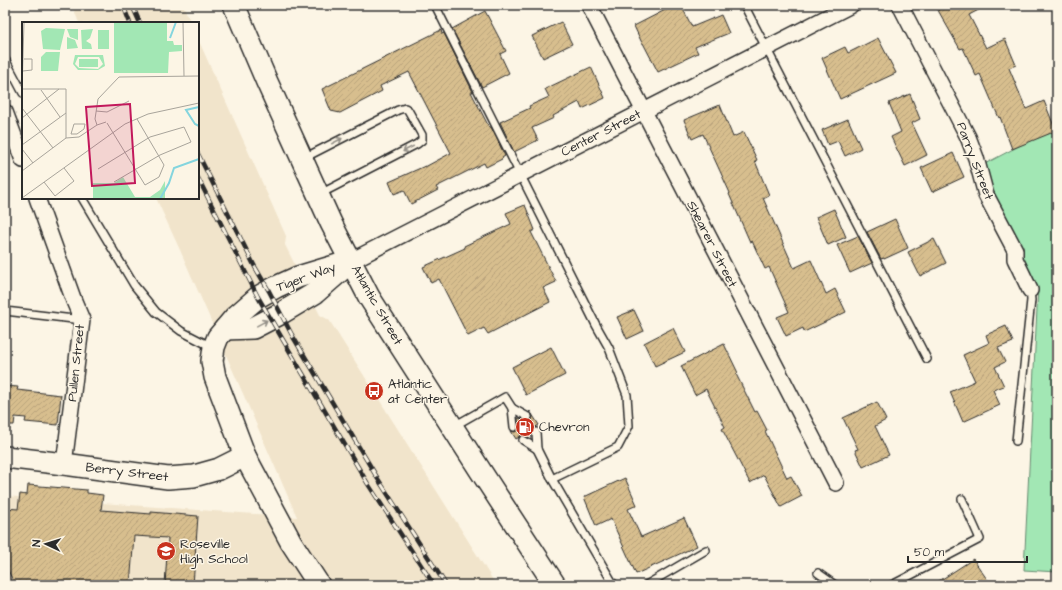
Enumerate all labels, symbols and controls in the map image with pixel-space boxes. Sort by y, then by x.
inset map [22,22,199,199]
street label: Center Street [558,105,645,161]
street label: Parry Street [951,120,998,203]
one-way arrow [331,137,343,145]
one-way arrow [402,146,414,153]
street label: Shearer Street [682,198,742,291]
street label: Tiger Way [274,258,339,297]
street label: Atlantic Street [347,262,408,349]
one-way arrow [256,318,268,326]
street label: Pullen Street [63,323,89,403]
place label: Atlantic at Center [388,375,447,408]
bus stop icon: Atlantic at Center [363,380,385,402]
fuel station icon: Chevron [514,416,536,438]
place label: Chevron [539,418,590,436]
street label: Berry Street [85,458,170,487]
north arrow [26,524,66,564]
place label: Roseville High School [180,535,248,569]
scale bar [908,538,1027,564]
text: N [29,539,44,547]
school or university icon: Roseville High School [155,540,177,562]
text: 50 m [914,544,945,561]

